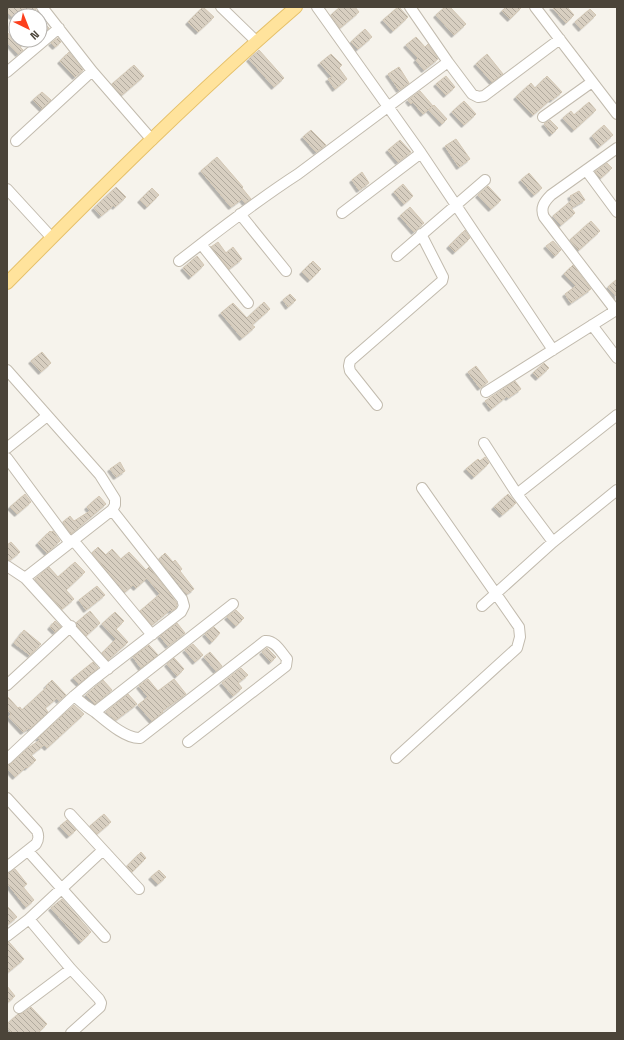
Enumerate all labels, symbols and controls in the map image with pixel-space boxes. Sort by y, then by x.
north arrow [8,8,48,48]
text: N [27,28,42,43]

